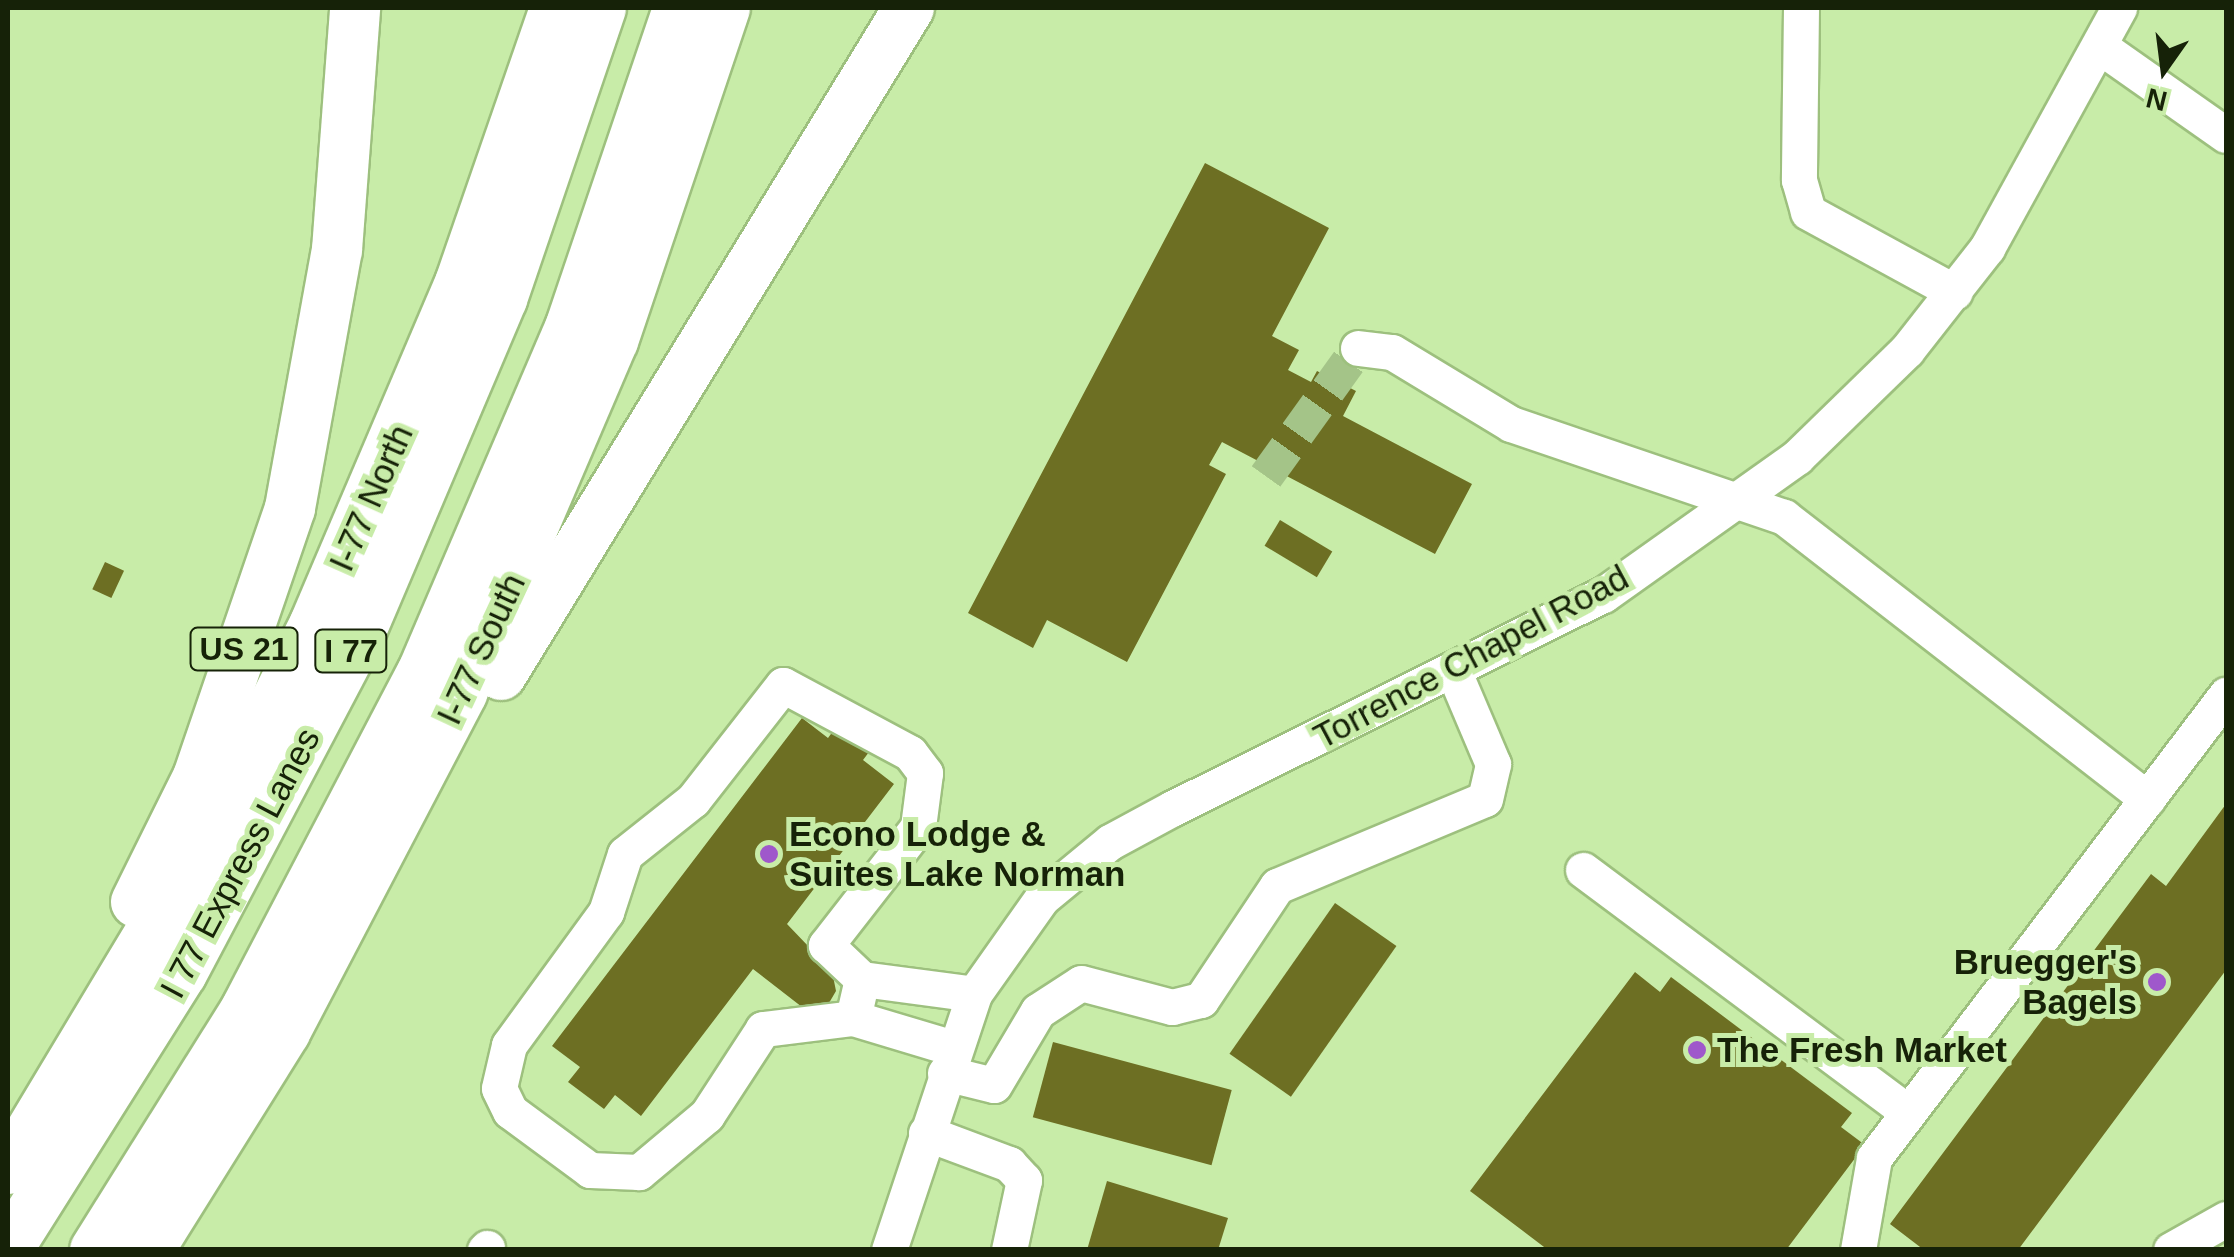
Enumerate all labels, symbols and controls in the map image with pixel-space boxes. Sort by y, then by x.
north arrow [2114,20,2214,120]
text: N [2143,82,2170,117]
street label: I-77 North [320,418,422,578]
street label: Torrence Chapel Road [1307,556,1635,758]
street label: I-77 South [428,567,534,731]
road number: US 21 [189,622,299,676]
road number: I 77 [314,624,388,678]
street label: I 77 Express Lanes [151,721,329,1005]
place label: Econo Lodge & Suites Lake Norman [789,813,1125,895]
marker: Econo Lodge & Suites Lake Norman [758,843,780,865]
place label: Bruegger's Bagels [1954,941,2137,1023]
marker: Bruegger's Bagels [2146,971,2168,993]
place label: The Fresh Market [1717,1029,2007,1071]
marker: The Fresh Market [1686,1039,1708,1061]

